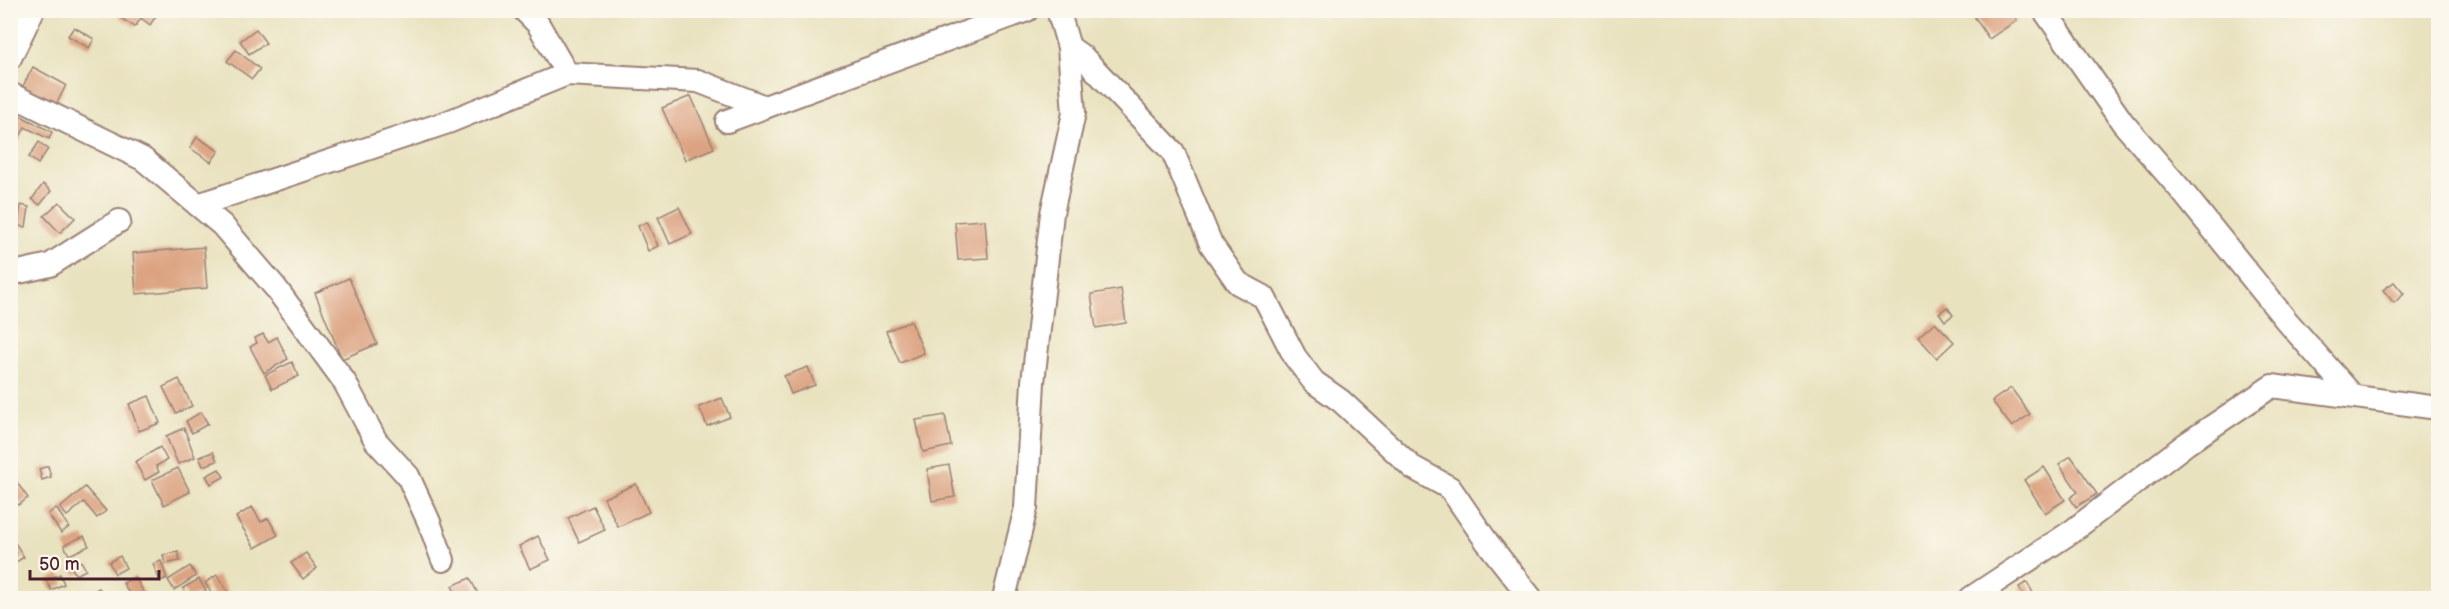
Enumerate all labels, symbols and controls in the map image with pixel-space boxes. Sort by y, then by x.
scale bar [30,543,159,581]
text: 50 m [39,554,80,575]

